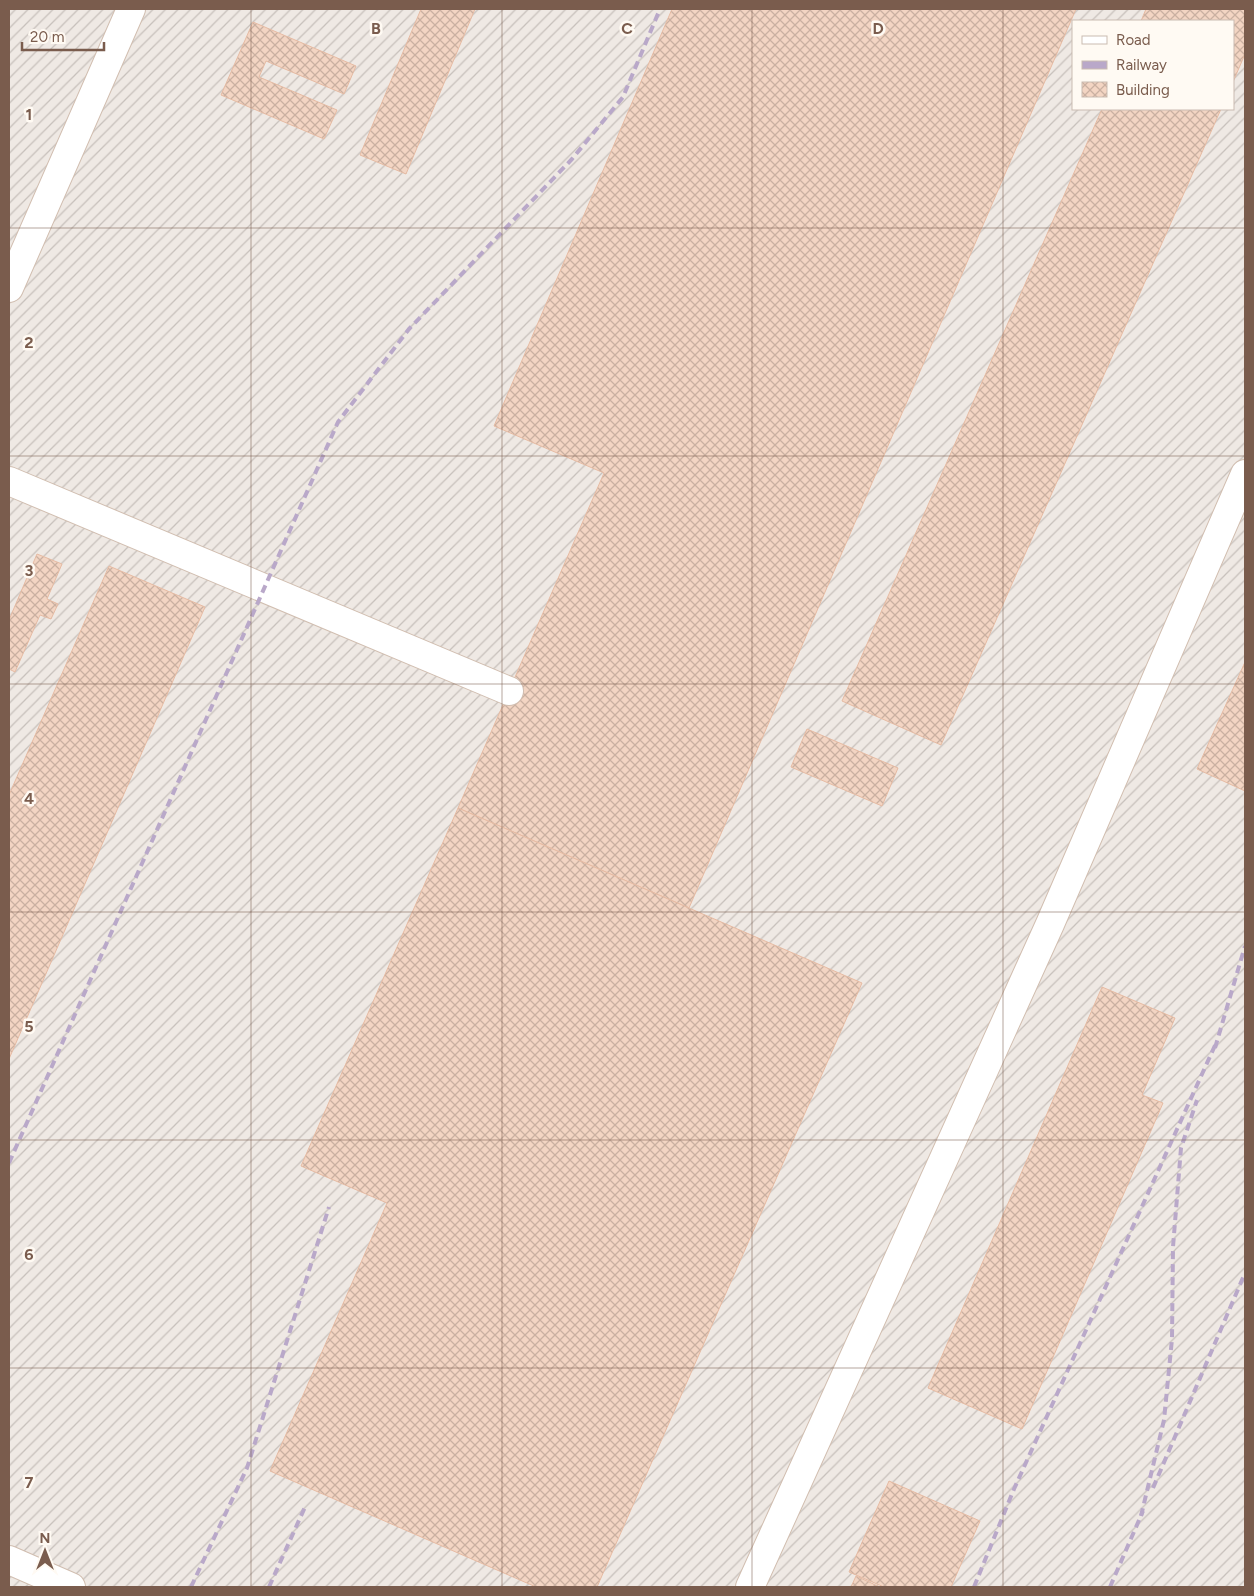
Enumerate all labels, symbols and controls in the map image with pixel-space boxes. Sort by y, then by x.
text: B [371,19,381,38]
text: C [621,19,633,38]
text: D [872,19,884,38]
scale bar [22,20,105,52]
legend [1072,20,1234,110]
text: 20 m [30,28,64,46]
text: Road [1116,31,1151,49]
text: Railway [1116,56,1167,74]
text: Building [1116,81,1170,99]
text: 1 [26,105,32,124]
text: 2 [24,333,34,352]
text: 3 [25,561,34,580]
text: 4 [24,789,34,808]
text: 5 [24,1017,34,1036]
text: 6 [24,1245,34,1264]
text: 7 [25,1473,34,1492]
north arrow [20,1526,70,1576]
text: N [40,1530,50,1547]

